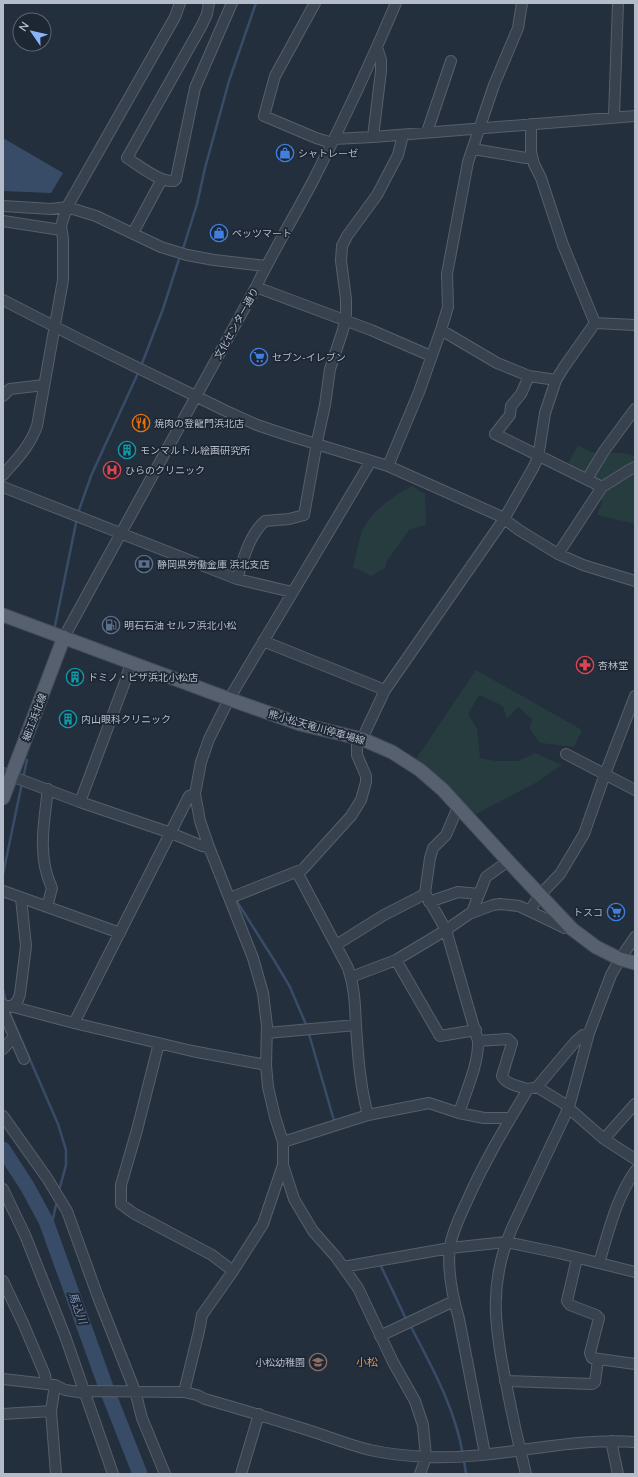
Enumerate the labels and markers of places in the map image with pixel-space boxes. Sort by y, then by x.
shop icon: シャトレーゼ [275,143,295,163]
place label: シャトレーゼ [298,147,358,159]
shop icon: ペッツマート [209,223,229,243]
place label: ペッツマート [232,227,292,239]
supermarket icon: セブン-イレブン [249,347,269,367]
place label: セブン-イレブン [272,351,346,363]
restaurant icon: 焼肉の登龍門浜北店 [131,413,151,433]
place label: 焼肉の登龍門浜北店 [154,417,244,429]
building icon: モンマルトル絵画研究所 [117,440,137,460]
place label: モンマルトル絵画研究所 [140,444,250,456]
hospital icon: ひらのクリニック [102,460,122,480]
place label: ひらのクリニック [125,464,205,476]
bank icon: 静岡県労働金庫 浜北支店 [134,554,154,574]
place label: 静岡県労働金庫 浜北支店 [157,558,270,570]
fuel station icon: 明石石油 セルフ浜北小松 [101,615,121,635]
place label: 明石石油 セルフ浜北小松 [124,619,237,631]
pharmacy icon: 杏林堂 [575,655,595,675]
place label: 杏林堂 [598,659,628,671]
building icon: ドミノ・ピザ浜北小松店 [65,667,85,687]
place label: ドミノ・ピザ浜北小松店 [88,671,198,683]
building icon: 内山眼科クリニック [58,709,78,729]
place label: 内山眼科クリニック [81,713,171,725]
supermarket icon: トスコ [606,902,626,922]
place label: トスコ [573,906,603,918]
school or university icon: 小松幼稚園 [308,1352,328,1372]
place label: 小松幼稚園 [255,1356,305,1368]

